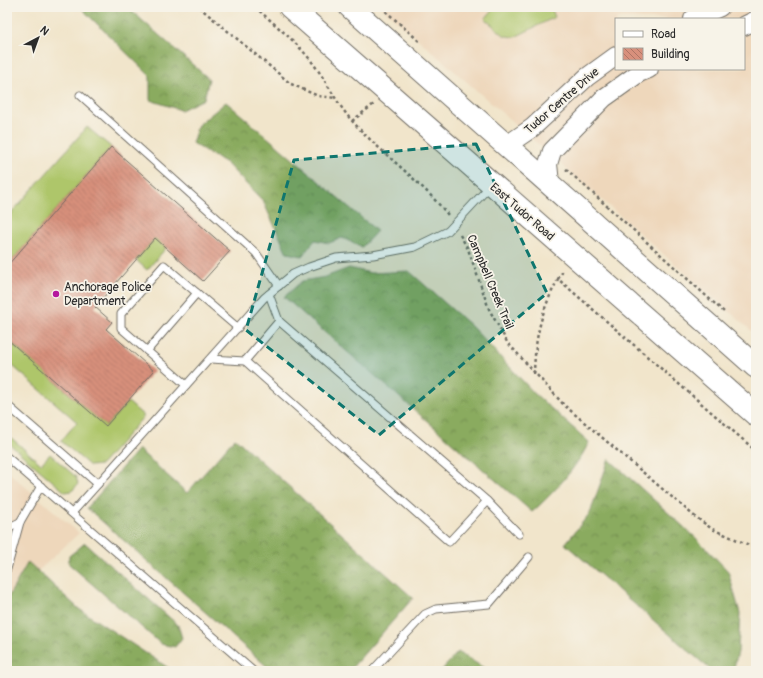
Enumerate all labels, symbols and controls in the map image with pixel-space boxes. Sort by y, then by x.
north arrow [18,18,58,58]
legend [615,18,745,70]
text: N [37,23,52,39]
text: Road [651,27,676,42]
text: Building [651,47,690,62]
street label: Tudor Centre Drive [522,64,602,138]
street label: East Tudor Road [487,180,557,244]
street label: Campbell Creek Trail [463,232,517,332]
place label: Anchorage Police Department [64,280,151,309]
marker: Anchorage Police Department [51,289,61,299]

